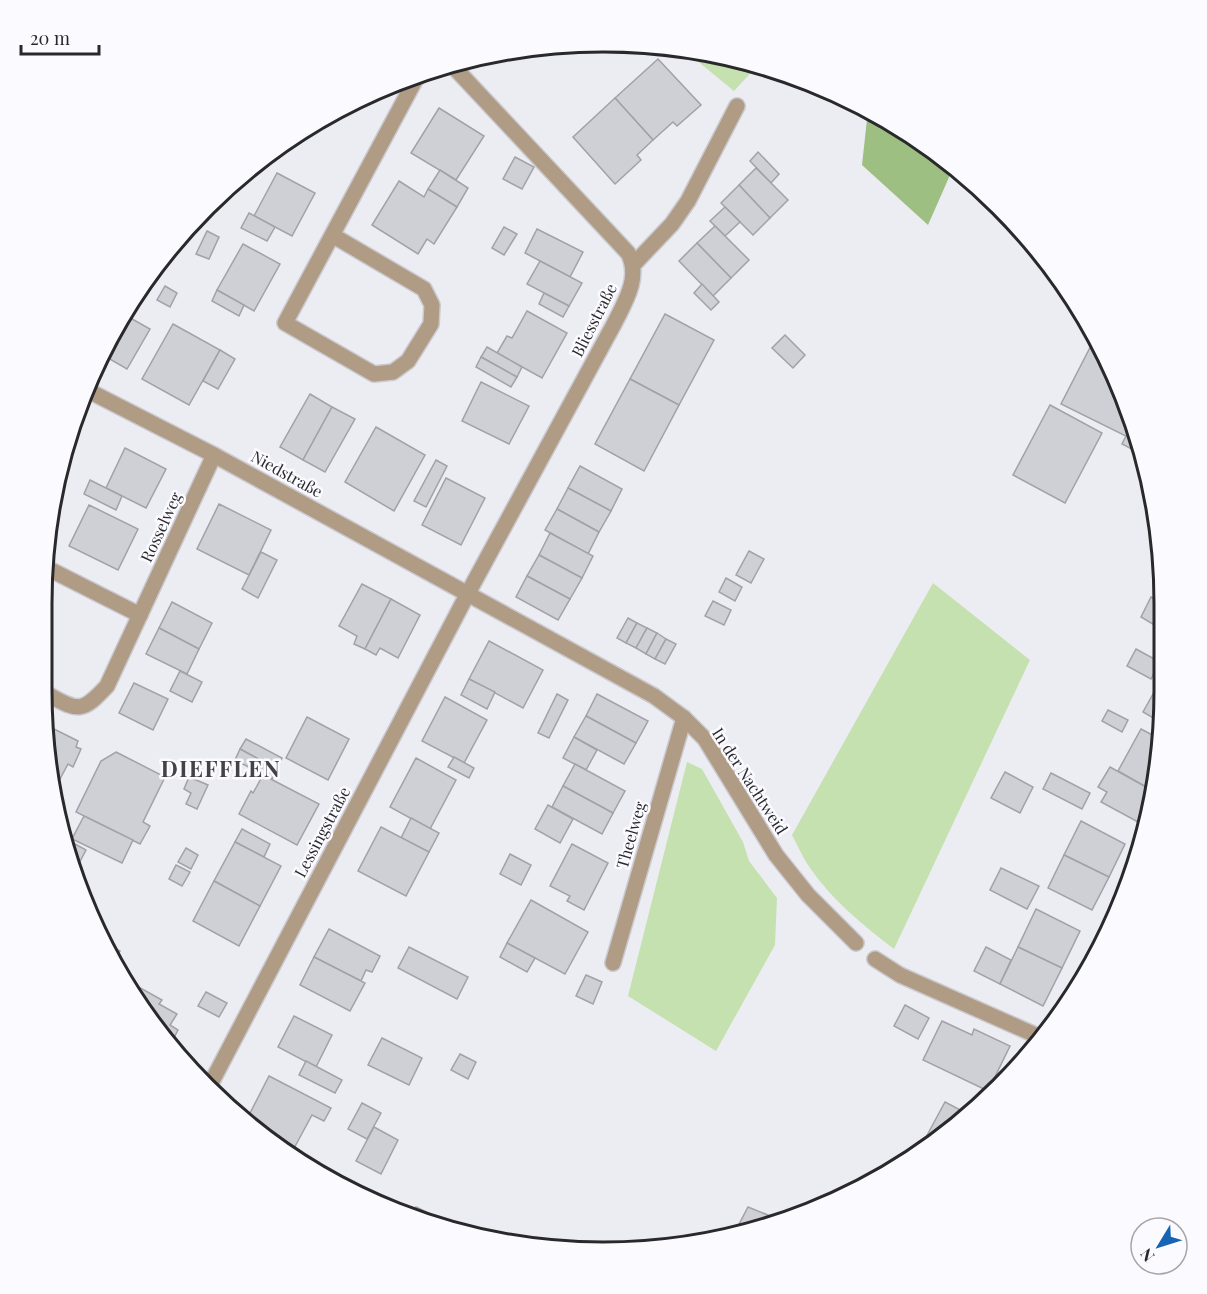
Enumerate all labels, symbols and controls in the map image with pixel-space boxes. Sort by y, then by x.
scale bar [21,18,99,56]
text: 20 m [30,26,70,50]
street label: Bliesstraße [566,280,621,360]
street label: Niedstraße [248,445,327,502]
street label: Rosselweg [135,488,186,565]
street label: In der Nachtweid [708,723,793,838]
district label: DIEFFLEN [161,753,281,783]
street label: Lessingstraße [289,783,354,881]
street label: Theelweg [611,798,650,871]
north arrow [1129,1216,1189,1276]
text: N [1135,1244,1159,1267]

